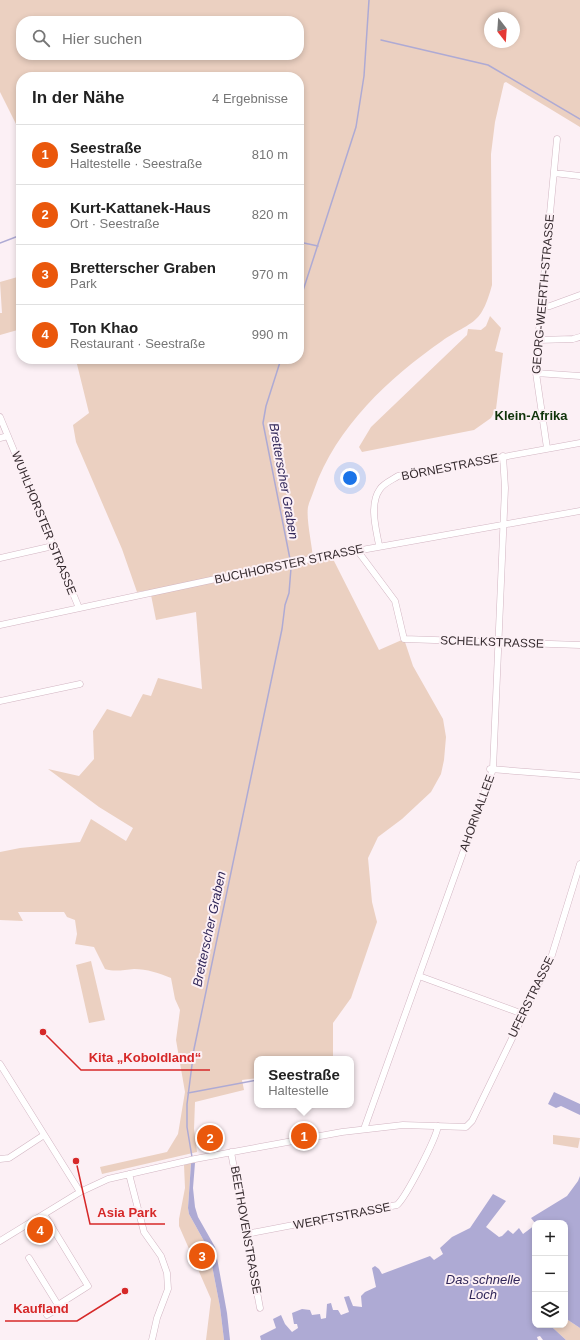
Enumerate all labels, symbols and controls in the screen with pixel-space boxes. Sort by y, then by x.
north arrow [484,12,520,48]
search box [16,16,304,60]
icon: search [30,27,52,49]
text: Hier suchen [62,30,142,47]
text: In der Nähe [32,88,125,107]
text: 4 Ergebnisse [212,91,288,106]
text: Seestraße [70,139,142,156]
text: 1 [41,147,49,162]
text: 810 m [252,147,288,162]
text: Haltestelle · Seestraße [70,156,202,171]
text: Kurt-Kattanek-Haus [70,199,211,216]
text: 2 [41,207,49,222]
text: 820 m [252,207,288,222]
street label: GEORG-WEERTH-STRASSE [529,213,557,375]
text: Ort · Seestraße [70,216,160,231]
text: Bretterscher Graben [70,259,216,276]
text: 3 [41,267,49,282]
text: 970 m [252,267,288,282]
text: Park [70,276,97,291]
text: Ton Khao [70,319,138,336]
text: 4 [41,327,49,342]
text: 990 m [252,327,288,342]
text: Restaurant · Seestraße [70,336,205,351]
district label: Klein-Afrika [495,408,568,423]
water label: Bretterscher Graben [266,422,302,540]
street label: WUHLHORSTER STRASSE [9,449,79,597]
street label: BÖRNESTRASSE [400,451,500,483]
your location [340,468,360,488]
street label: BUCHHORSTER STRASSE [213,541,365,587]
street label: SCHELKSTRASSE [440,633,544,651]
street label: AHORNALLEE [457,773,497,853]
water label: Bretterscher Graben [189,870,229,988]
street label: UFERSTRASSE [505,954,557,1040]
callout: Kita „Koboldland“ [81,1045,210,1070]
text: Kita „Koboldland“ [89,1050,201,1065]
popup [254,1056,354,1108]
text: Seestraße [268,1066,340,1083]
text: Haltestelle [268,1083,329,1098]
pin: 1 [291,1121,317,1151]
pin: 2 [197,1123,223,1153]
street label: BEETHOVENSTRASSE [228,1165,264,1295]
callout: Asia Park [90,1199,165,1224]
street label: WERFTSTRASSE [292,1200,392,1232]
text: Asia Park [97,1205,157,1220]
pin: 4 [27,1215,53,1245]
map controls [532,1220,568,1328]
button: + [532,1220,568,1256]
pin: 3 [189,1241,215,1271]
button: − [532,1256,568,1292]
water label: Das schnelle Loch [446,1272,520,1302]
button: layers [532,1292,568,1328]
callout: Kaufland [5,1296,77,1321]
text: Kaufland [13,1301,69,1316]

